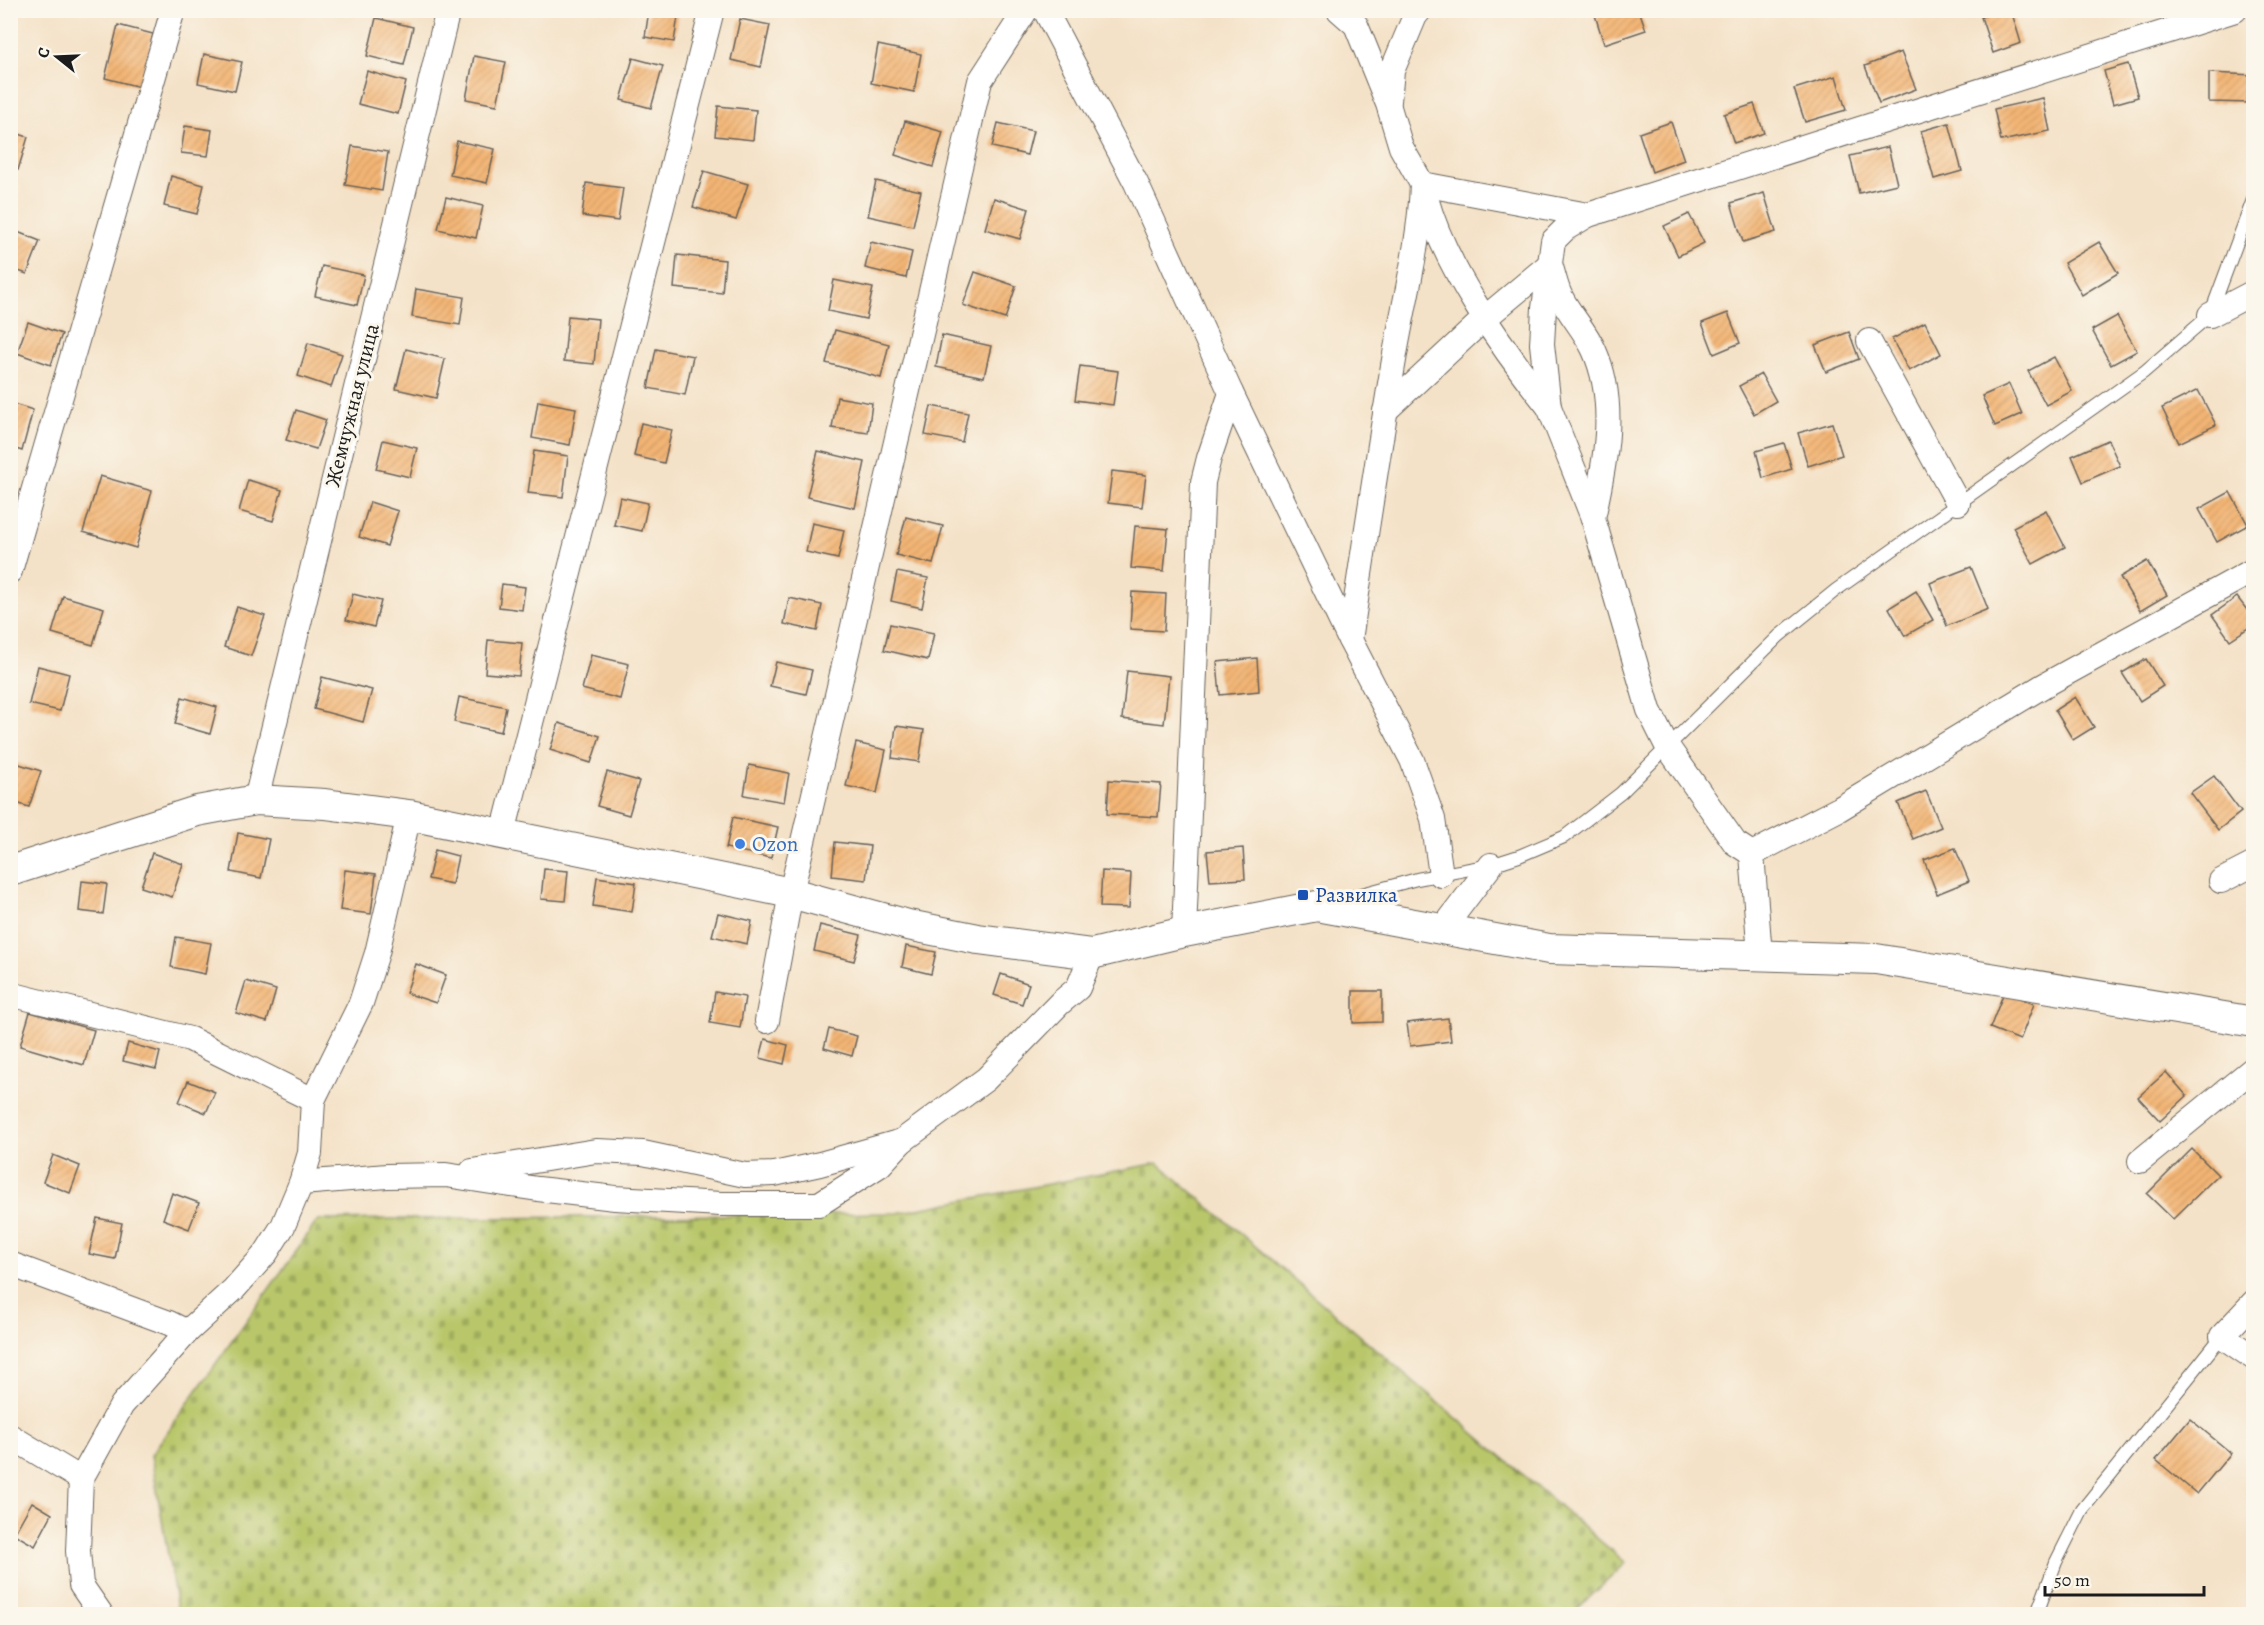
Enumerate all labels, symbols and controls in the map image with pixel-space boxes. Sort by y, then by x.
north arrow [27,27,87,87]
text: С [32,44,56,61]
street label: Жемчужная улица [318,320,386,490]
place label: Ozon [752,830,798,858]
marker: Ozon [733,837,747,851]
place label: Развилка [1315,881,1398,909]
marker: Развилка [1296,888,1310,902]
scale bar [2045,1559,2204,1597]
text: 50 m [2054,1568,2090,1592]

